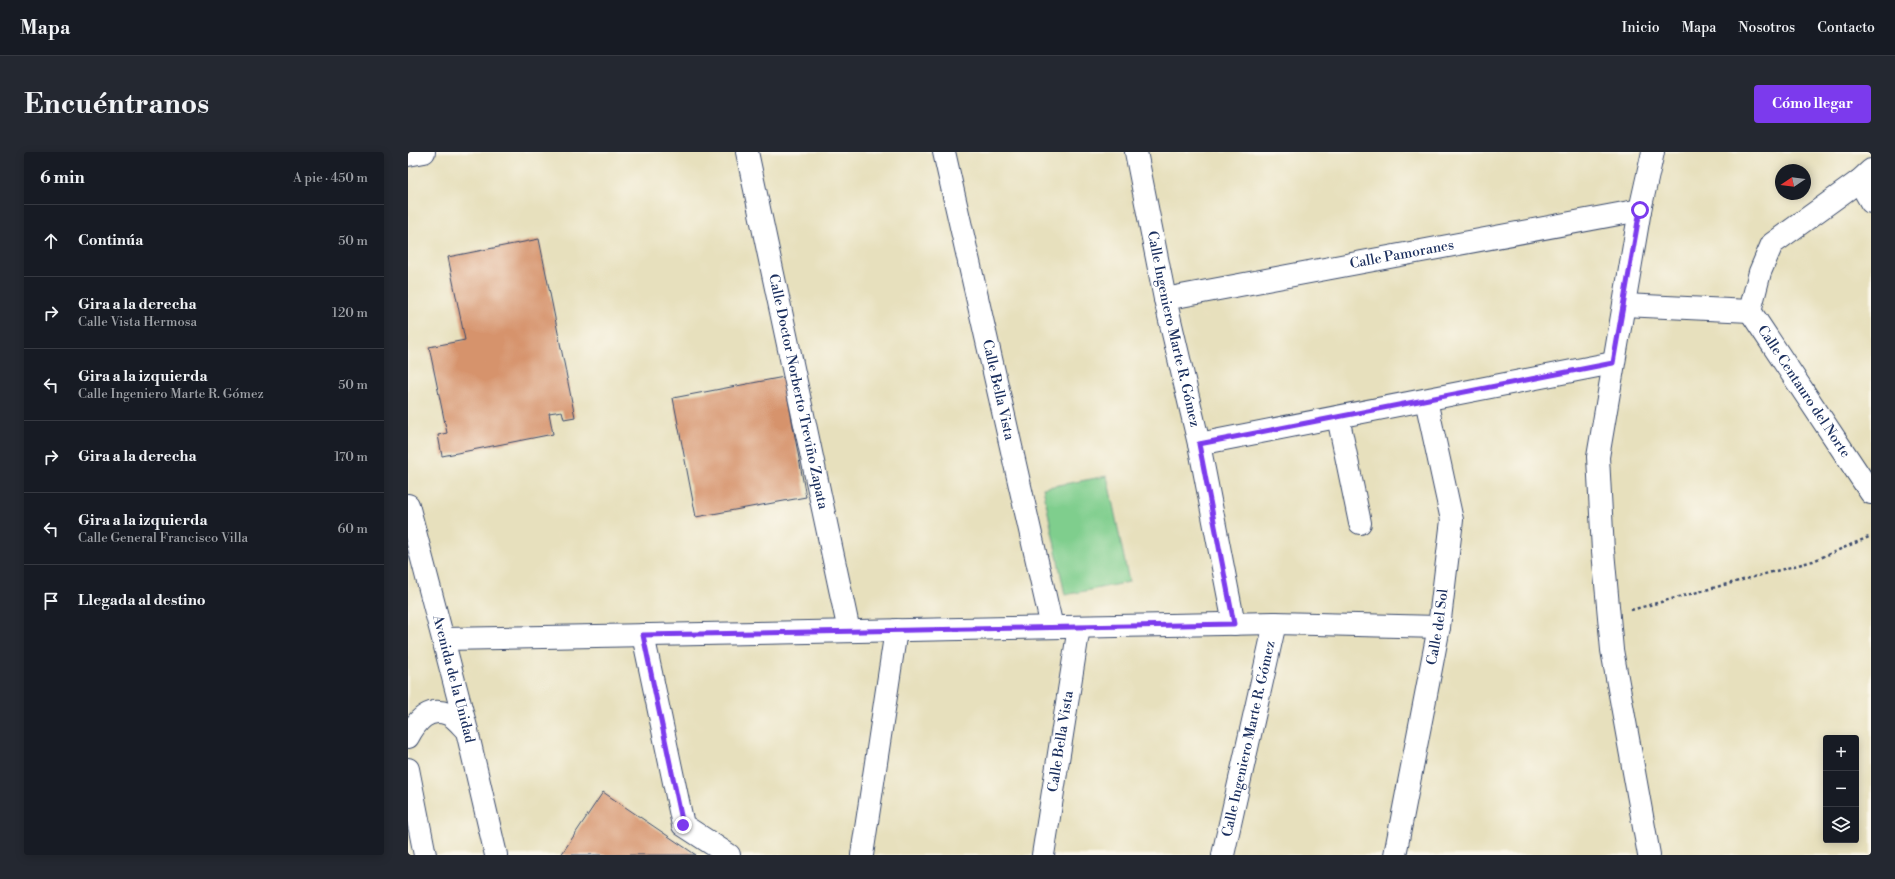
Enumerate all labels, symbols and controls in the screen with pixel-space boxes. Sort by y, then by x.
text: Mapa [20,16,70,40]
text: Inicio [1622,19,1660,37]
text: Mapa [1682,19,1716,37]
text: Nosotros [1738,19,1795,37]
text: Contacto [1817,19,1875,37]
button: Cómo llegar [1754,85,1871,123]
text: Encuéntranos [24,87,209,122]
north arrow [1775,164,1811,200]
text: 6 min [40,167,85,189]
text: A pie · 450 m [293,170,368,186]
route start [1631,201,1649,219]
icon: ahead [40,230,62,252]
street label: Calle Ingeniero Marte R. Gómez [1143,230,1204,429]
text: Continúa [78,231,143,250]
text: 50 m [338,233,368,249]
street label: Calle Pamoranes [1348,236,1456,273]
street label: Calle Doctor Norberto Treviño Zapata [764,272,832,512]
text: Gira a la derecha [78,295,197,314]
icon: right [40,302,62,324]
text: 120 m [332,305,368,321]
text: Calle Vista Hermosa [78,314,197,330]
street label: Calle Centauro del Norte [1753,322,1854,462]
street label: Calle Bella Vista [978,338,1018,443]
text: Gira a la izquierda [78,367,208,386]
icon: left [40,374,62,396]
text: 50 m [338,377,368,393]
text: Calle Ingeniero Marte R. Gómez [78,386,264,402]
icon: right [40,446,62,468]
text: Gira a la derecha [78,447,197,466]
text: 170 m [334,449,368,465]
text: Gira a la izquierda [78,511,208,530]
icon: left [40,518,62,540]
text: 60 m [337,521,368,537]
text: Calle General Francisco Villa [78,530,248,546]
street label: Calle del Sol [1423,588,1453,667]
icon: arrive [40,590,62,612]
text: Llegada al destino [78,591,206,610]
street label: Avenida de la Unidad [428,612,479,745]
street label: Calle Ingeniero Marte R. Gómez [1218,639,1280,839]
street label: Calle Bella Vista [1044,688,1078,793]
map controls [1823,735,1859,843]
button: + [1823,735,1859,771]
button: − [1823,771,1859,807]
button: layers [1823,807,1859,843]
route end [674,816,692,834]

